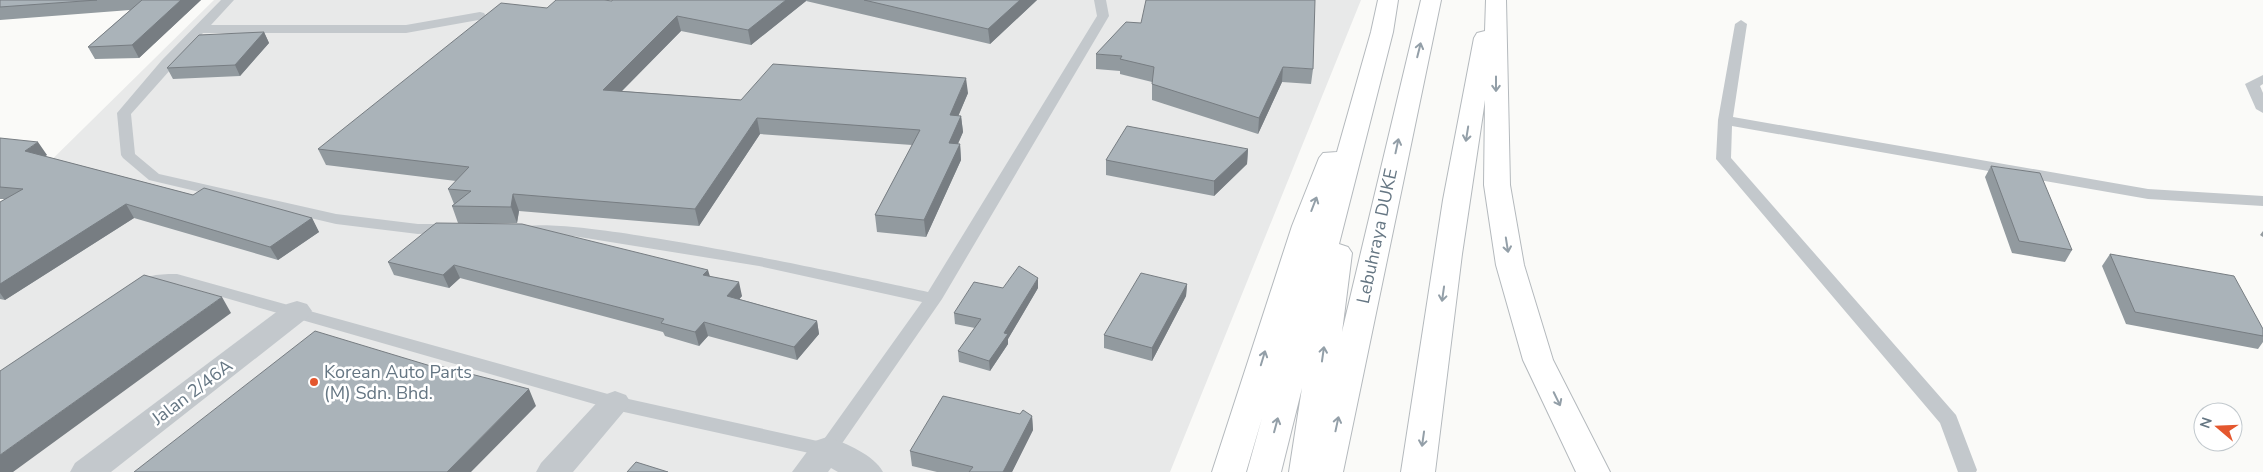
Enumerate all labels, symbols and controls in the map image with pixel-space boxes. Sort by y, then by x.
one-way arrow [1415,42,1425,58]
one-way arrow [1491,75,1501,91]
one-way arrow [1462,125,1472,141]
one-way arrow [1393,138,1402,154]
street label: Lebuhraya DUKE [1351,166,1403,306]
one-way arrow [1310,197,1320,212]
one-way arrow [1503,237,1513,253]
one-way arrow [1438,286,1448,302]
one-way arrow [1318,347,1328,363]
one-way arrow [1259,351,1269,367]
street label: Jalan 2/46A [146,354,237,431]
place label: Korean Auto Parts (M) Sdn. Bhd. [324,360,472,405]
marker: Korean Auto Parts (M) Sdn. Bhd. [308,376,320,388]
one-way arrow [1553,391,1562,406]
north arrow [2193,402,2243,452]
text: N [2195,415,2217,431]
one-way arrow [1272,417,1282,433]
one-way arrow [1332,417,1342,433]
one-way arrow [1418,431,1428,447]

